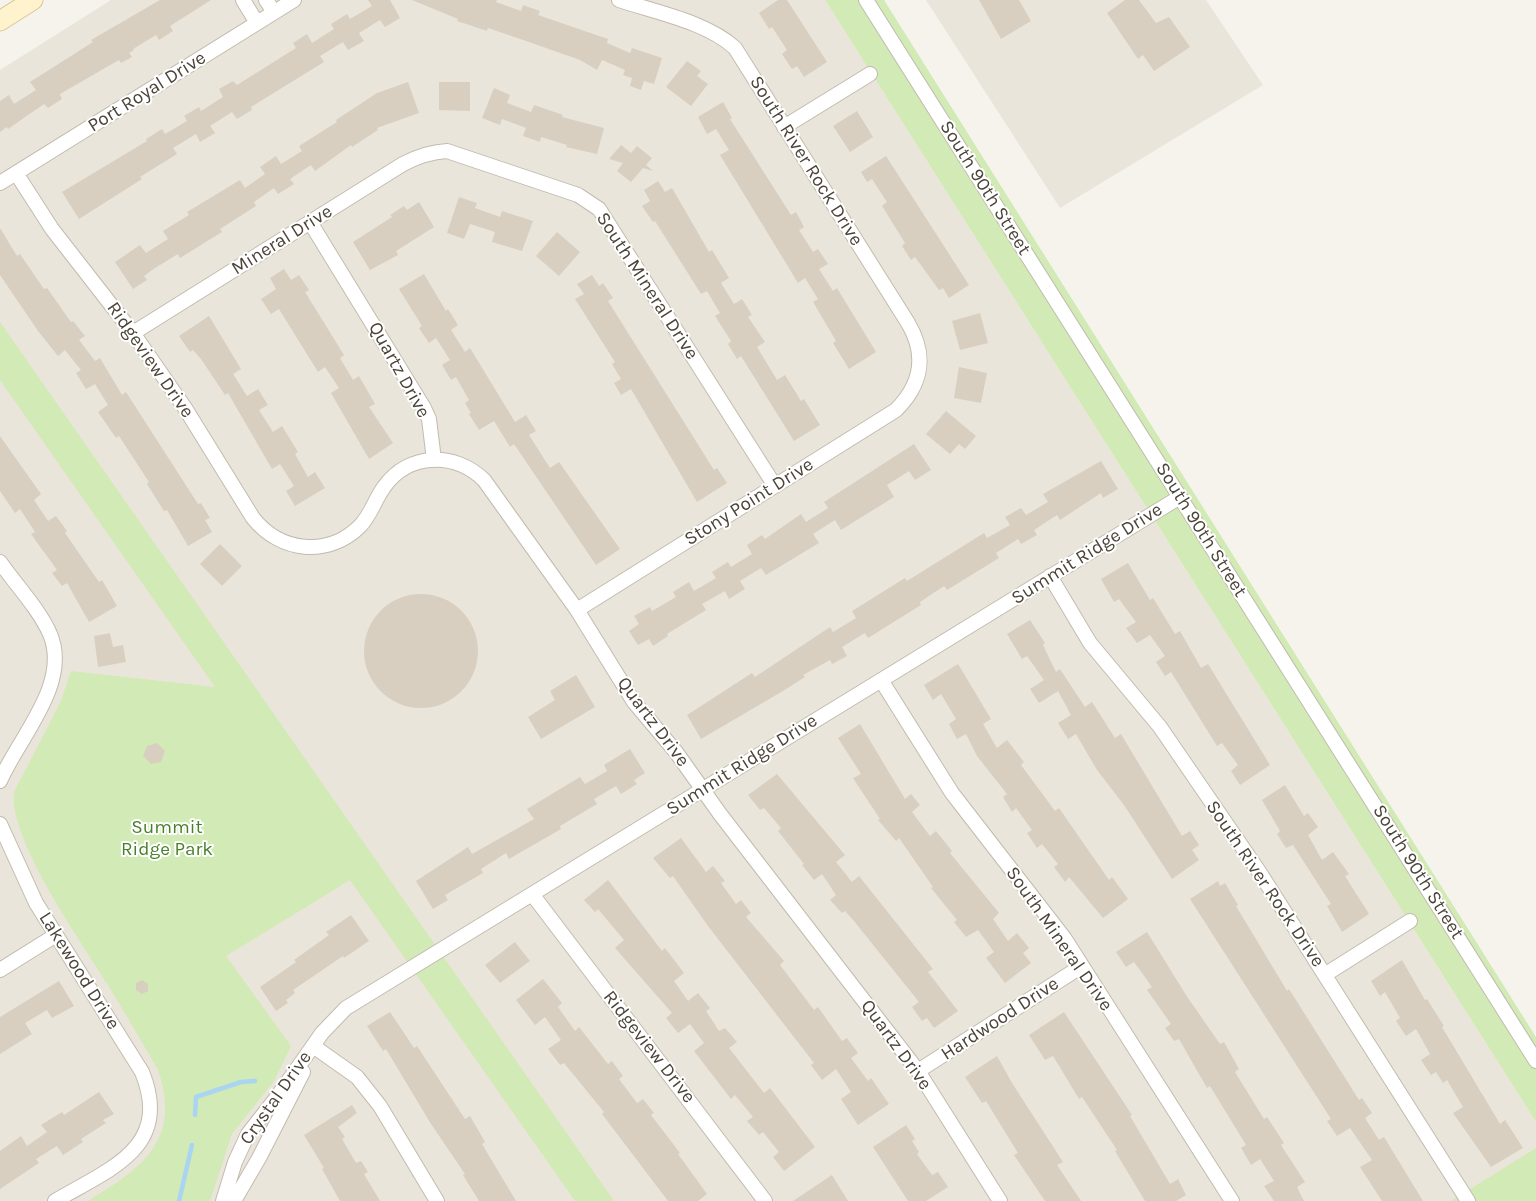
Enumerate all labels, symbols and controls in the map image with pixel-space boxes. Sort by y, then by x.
street label: Port Royal Drive [84,47,210,137]
street label: South River Rock Drive [744,72,868,250]
street label: South 90th Street [935,117,1035,259]
street label: Mineral Drive [227,200,337,280]
street label: South Mineral Drive [591,208,703,364]
street label: Ridgeview Drive [101,297,199,423]
street label: Quartz Drive [363,318,435,422]
street label: Stony Point Drive [680,453,818,551]
street label: South 90th Street [1151,459,1251,601]
street label: Summit Ridge Drive [1007,498,1167,610]
street label: Quartz Drive [612,673,694,771]
street label: Summit Ridge Drive [662,709,822,821]
street label: South River Rock Drive [1201,796,1329,972]
street label: South 90th Street [1368,801,1468,943]
park label: Summit Ridge Park [121,817,213,861]
street label: South Mineral Drive [1001,862,1117,1016]
street label: Lakewood Drive [34,908,124,1034]
street label: Hardwood Drive [937,972,1063,1066]
street label: Ridgeview Drive [598,986,700,1108]
street label: Quartz Drive [856,995,936,1095]
street label: Crystal Drive [235,1047,317,1149]

